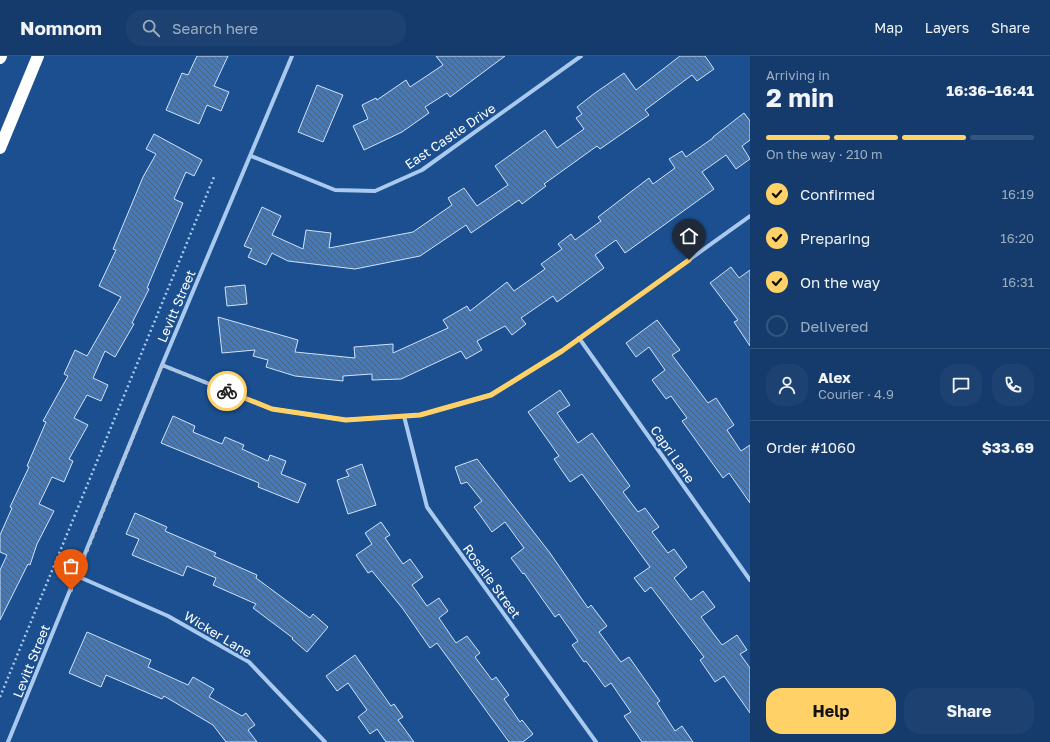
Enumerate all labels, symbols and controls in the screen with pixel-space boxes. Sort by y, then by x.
search box [126,10,406,46]
text: Nomnom [20,16,102,39]
icon: search [140,17,162,39]
text: Search here [172,19,258,37]
text: Map [874,19,903,36]
text: Layers [925,19,969,36]
text: Share [991,19,1030,36]
text: Arriving in [766,67,830,83]
text: 16:36–16:41 [946,81,1034,99]
text: 2 min [766,82,834,113]
street label: East Castle Drive [402,100,498,172]
text: On the way · 210 m [766,146,883,162]
icon: check [766,183,788,205]
text: Confirmed [800,185,875,203]
text: 16:19 [1002,186,1034,202]
pin [672,219,706,260]
icon: home [678,225,700,247]
icon: check [766,227,788,249]
text: Preparing [800,229,870,247]
text: 16:20 [1000,230,1034,246]
street label: Levitt Street [154,267,198,345]
icon: check [766,271,788,293]
text: On the way [800,273,880,291]
text: 16:31 [1002,274,1034,290]
text: Delivered [800,317,868,335]
button: person [766,364,808,406]
button: chat [940,364,982,406]
button: phone [992,364,1034,406]
text: Alex [818,368,851,386]
courier [207,371,247,411]
icon: bike [216,380,238,402]
text: Courier · 4.9 [818,386,894,402]
street label: Capri Lane [647,422,699,486]
text: Order #1060 [766,438,855,456]
text: $33.69 [982,438,1034,456]
street label: Rosalie Street [460,541,524,621]
pin [54,549,88,590]
icon: bag [60,555,82,577]
street label: Wicker Lane [181,607,255,661]
street label: Levitt Street [9,622,53,700]
button: Help [766,688,896,734]
button: Share [904,688,1034,734]

